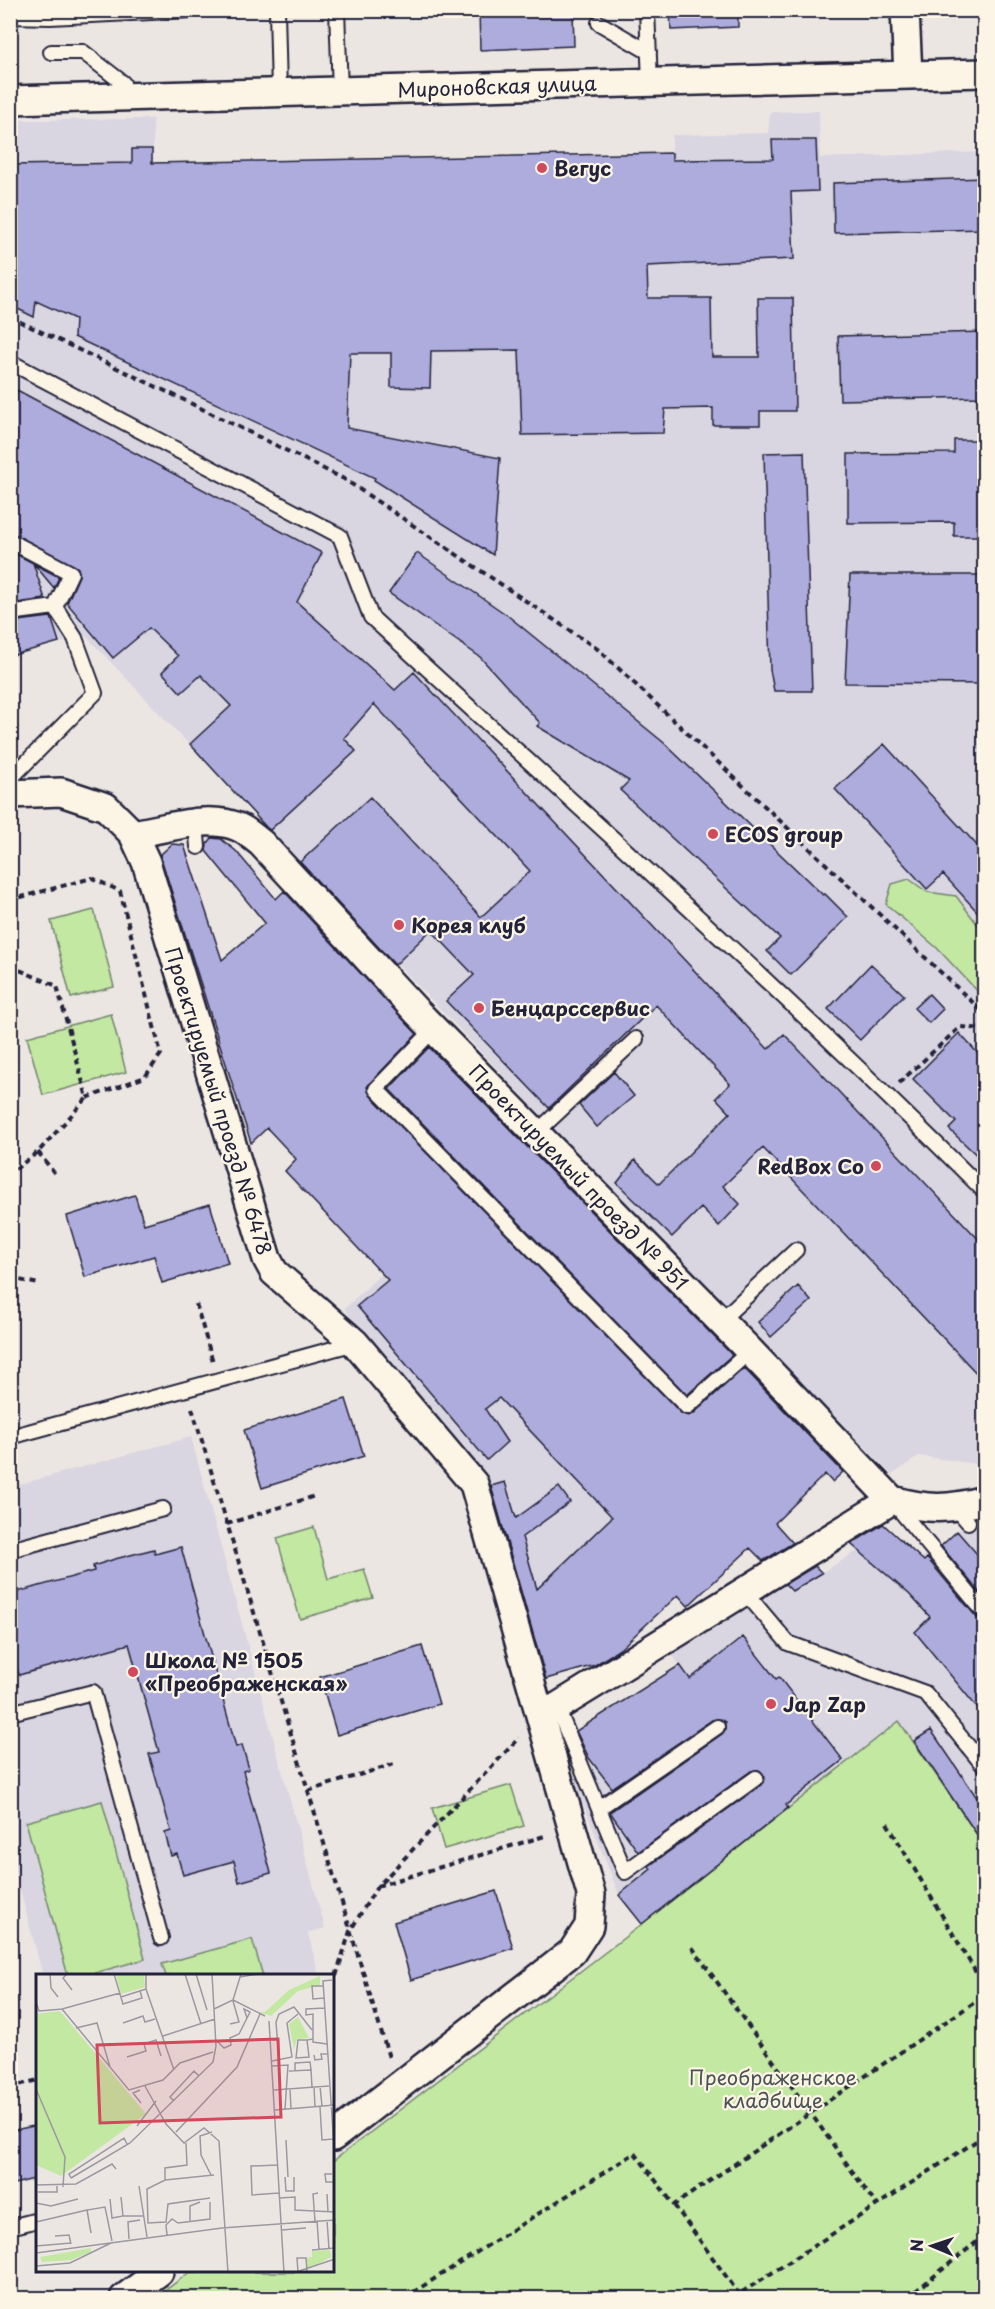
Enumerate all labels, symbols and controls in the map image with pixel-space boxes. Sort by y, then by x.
street label: Мироновская улица [397,68,597,104]
place label: Вегус [554,153,611,183]
marker: Вегус [535,161,549,175]
place label: ECOS group [725,819,843,849]
marker: ECOS group [706,827,720,841]
place label: Корея клуб [411,910,526,940]
marker: Корея клуб [392,918,406,932]
street label: Проектируемый проезд № 6478 [158,943,280,1259]
place label: Бенцарссервис [491,993,650,1023]
marker: Бенцарссервис [472,1001,486,1015]
street label: Проектируемый проезд № 951 [462,1057,696,1297]
place label: RedBox Co [758,1151,864,1181]
marker: RedBox Co [869,1159,883,1173]
place label: Школа № 1505 «Преображенская» [145,1645,347,1698]
marker: Школа № 1505 «Преображенская» [126,1665,140,1679]
place label: Jap Zap [783,1689,866,1719]
marker: Jap Zap [764,1697,778,1711]
inset map [36,1974,334,2273]
park label: Преображенское кладбище [689,2062,857,2115]
north arrow [902,2216,962,2276]
text: N [904,2239,928,2252]

